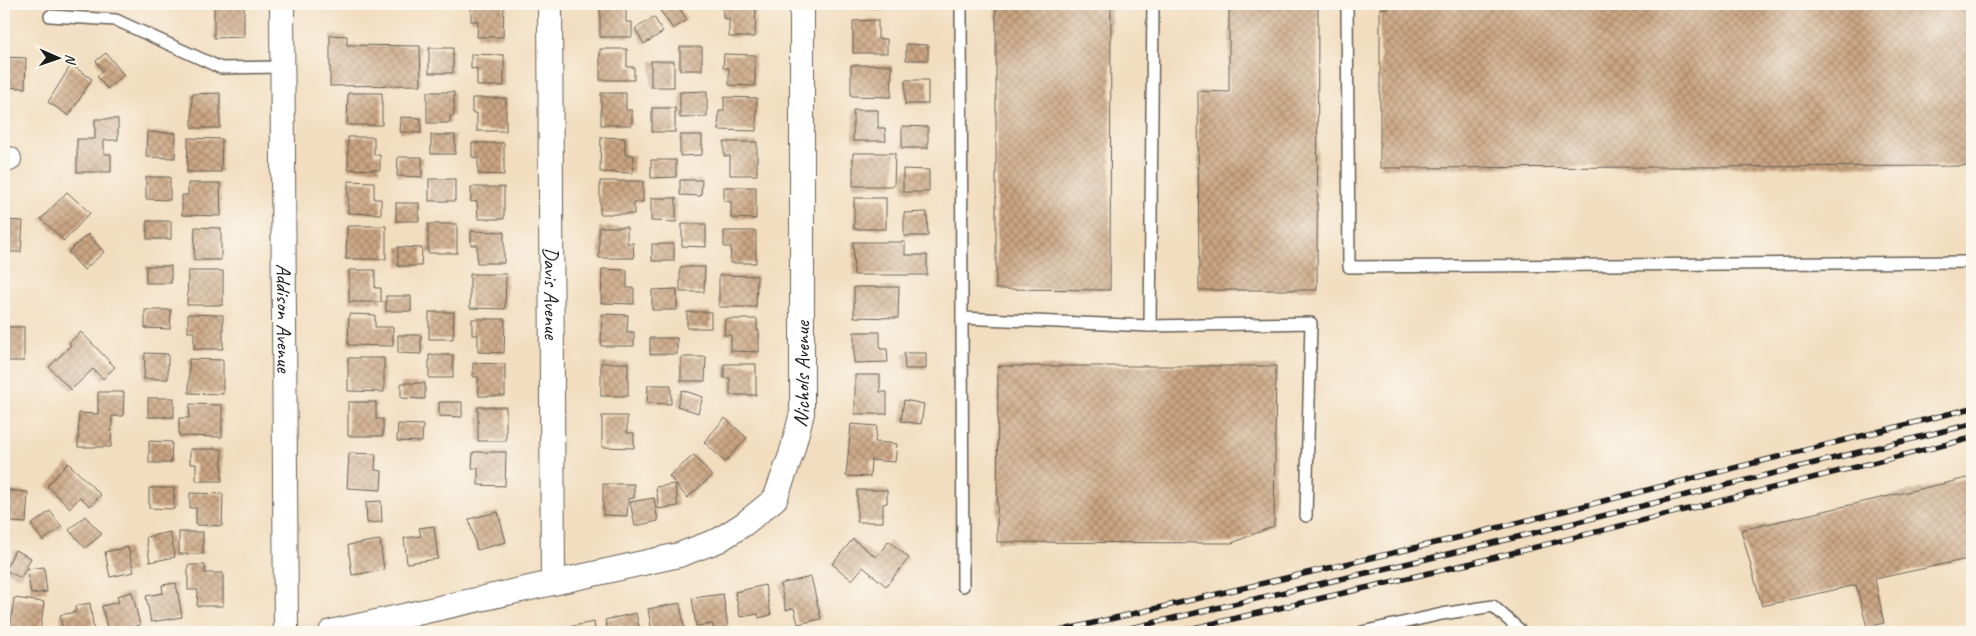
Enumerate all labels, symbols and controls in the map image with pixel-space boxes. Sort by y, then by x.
north arrow [32,32,82,82]
text: N [62,54,79,65]
street label: Davis Avenue [538,247,565,340]
street label: Addison Avenue [271,264,297,374]
street label: Nichols Avenue [786,320,815,430]

